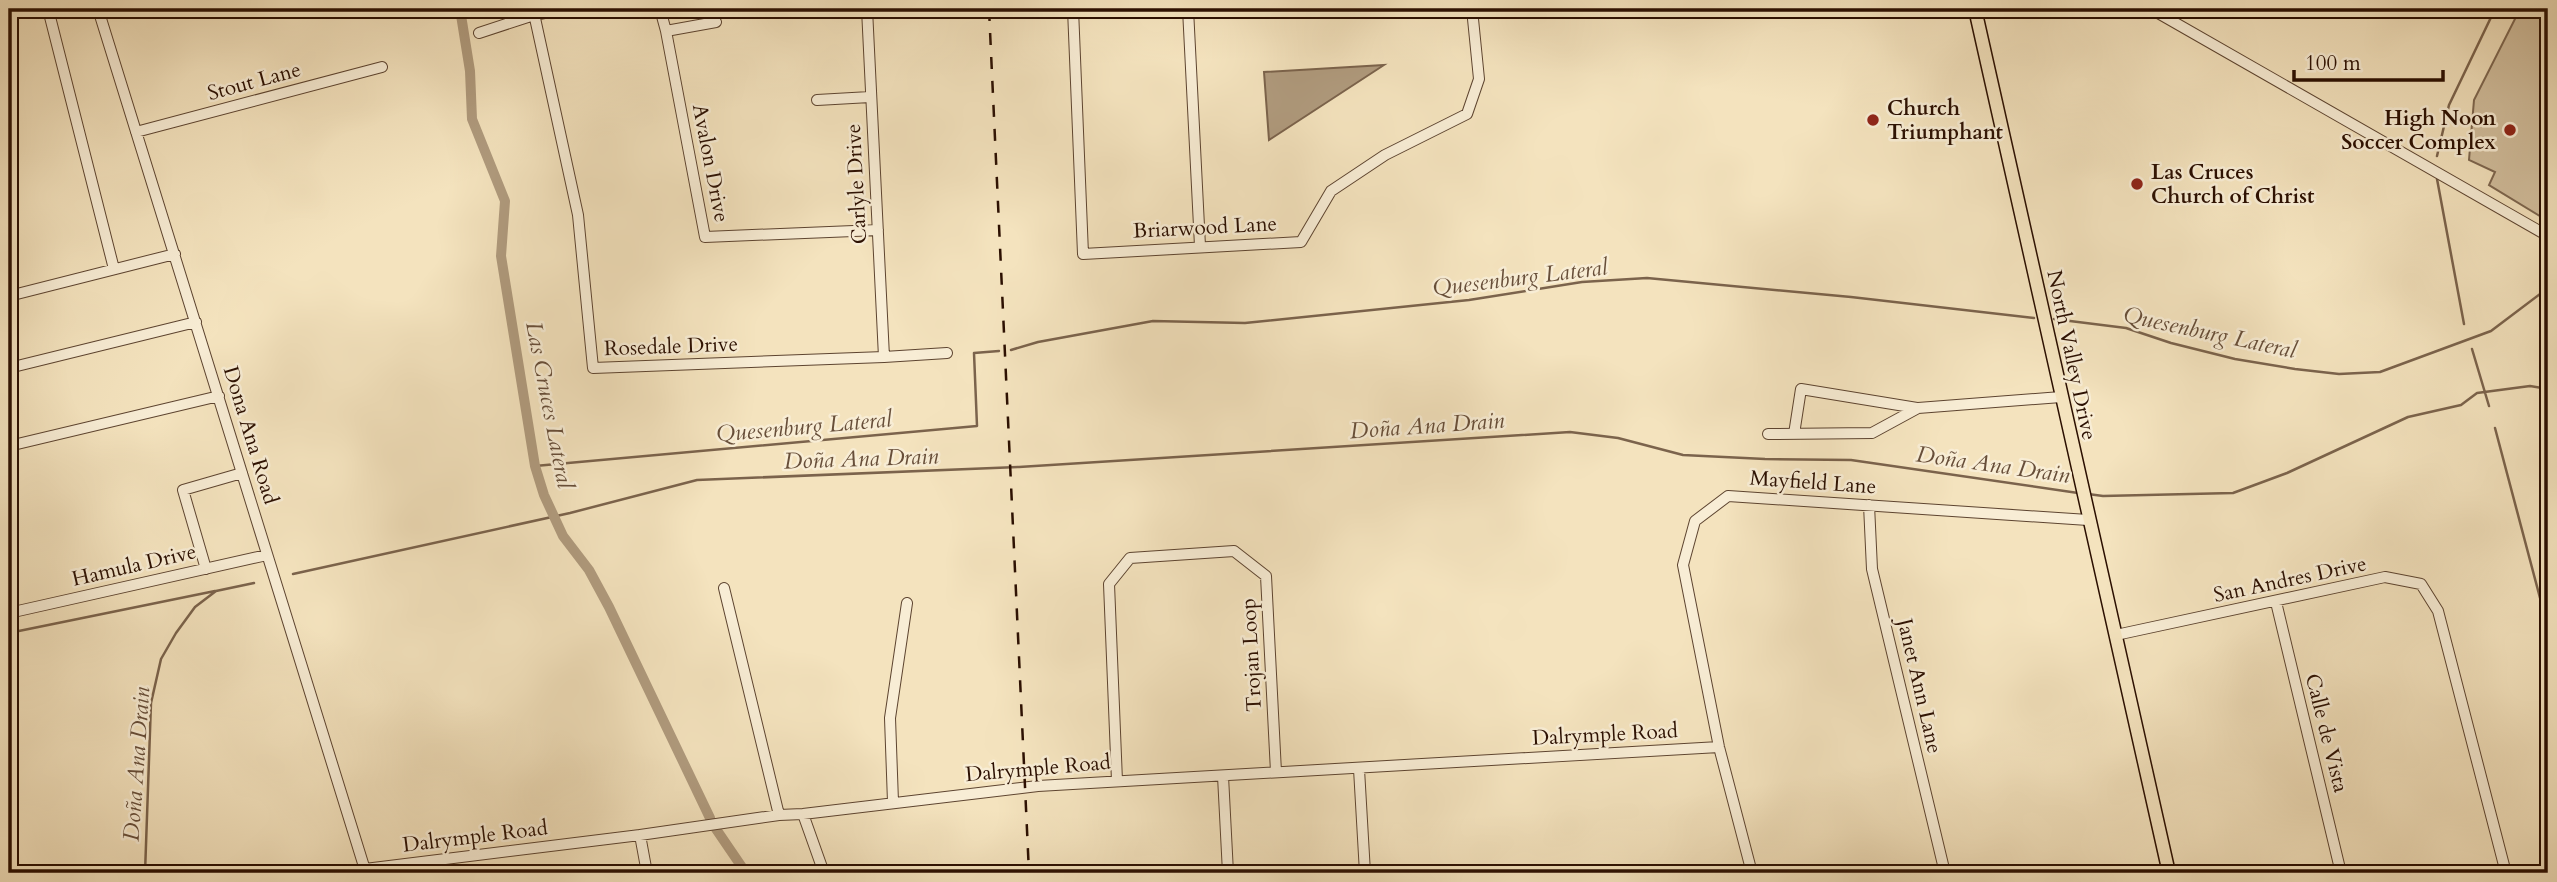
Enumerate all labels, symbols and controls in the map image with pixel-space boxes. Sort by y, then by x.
scale bar [2294,38,2443,82]
text: 100 m [2305,49,2361,78]
street label: Stout Lane [204,55,304,108]
place label: Church Triumphant [1887,94,2004,147]
street label: Avalon Drive [685,102,736,225]
place label: High Noon Soccer Complex [2341,104,2497,157]
marker: Church Triumphant [1865,112,1881,128]
marker: High Noon Soccer Complex [2502,122,2518,138]
street label: Carlyle Drive [839,123,874,245]
place label: Las Cruces Church of Christ [2151,158,2315,211]
marker: Las Cruces Church of Christ [2129,176,2145,192]
street label: Briarwood Lane [1132,209,1278,246]
water label: Quesenburg Lateral [1431,251,1610,304]
street label: North Valley Drive [2039,267,2104,443]
water label: Quesenburg Lateral [2120,299,2300,366]
water label: Las Cruces Lateral [518,319,581,492]
street label: Rosedale Drive [604,330,738,363]
street label: Dona Ana Road [216,363,285,508]
water label: Quesenburg Lateral [715,403,894,450]
water label: Doña Ana Drain [1349,405,1506,446]
water label: Doña Ana Drain [1914,438,2073,491]
water label: Doña Ana Drain [783,440,940,477]
street label: Mayfield Lane [1749,464,1877,501]
street label: Hamula Drive [69,537,199,594]
street label: San Andres Drive [2211,549,2369,610]
street label: Trojan Loop [1234,598,1269,712]
street label: Janet Ann Lane [1889,613,1949,756]
street label: Calle de Vista [2298,671,2355,796]
water label: Doña Ana Drain [116,685,157,842]
street label: Dalrymple Road [1531,716,1679,753]
street label: Dalrymple Road [964,748,1112,789]
street label: Dalrymple Road [401,813,549,860]

